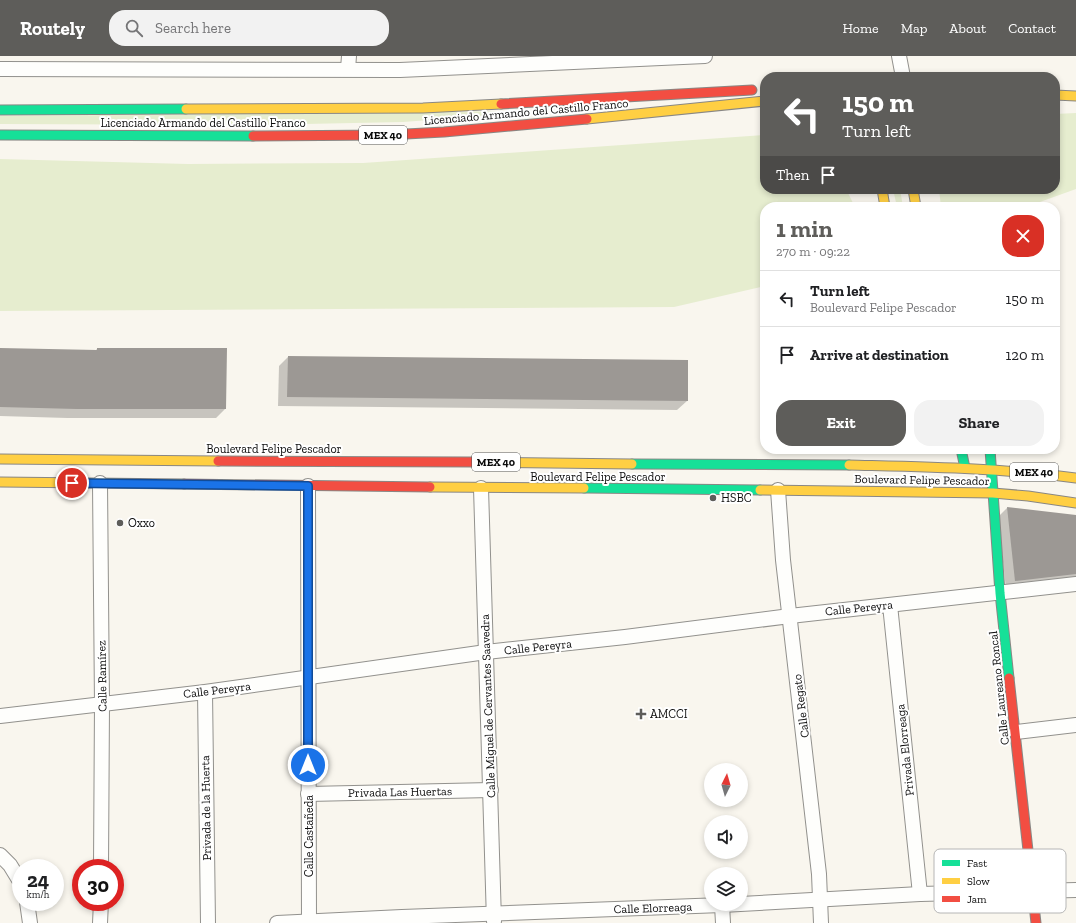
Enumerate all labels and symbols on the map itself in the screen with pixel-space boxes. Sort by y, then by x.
street label: Licenciado Armando del Castillo Franco [423,96,629,128]
street label: Licenciado Armando del Castillo Franco [100,116,306,130]
road number: MEX 40 [359,126,407,144]
street label: Boulevard Felipe Pescador [206,442,342,456]
road number: MEX 40 [472,453,520,471]
road number: MEX 40 [1010,463,1058,481]
pin [55,466,89,500]
street label: Boulevard Felipe Pescador [530,470,666,484]
street label: Boulevard Felipe Pescador [854,472,990,488]
place label: HSBC [721,491,752,505]
marker: HSBC [708,493,718,503]
place label: Oxxo [128,516,155,530]
marker: Oxxo [115,518,125,528]
street label: Calle Pereyra [824,597,894,619]
street label: Calle Miguel de Cervantes Saavedra [478,614,498,798]
street label: Calle Laureano Roncal [986,630,1012,746]
street label: Calle Pereyra [503,636,573,658]
street label: Calle Ramírez [94,640,110,712]
street label: Calle Regato [790,673,812,739]
street label: Calle Pereyra [182,679,252,701]
street label: Privada Elorreaga [893,703,917,797]
place label: AMCCI [650,707,688,721]
marker: AMCCI [635,708,647,720]
position arrow [287,744,329,786]
street label: Privada de la Huerta [198,755,214,861]
north arrow [704,763,748,807]
street label: Privada Las Huertas [348,784,452,800]
street label: Calle Castañeda [302,795,316,877]
legend [934,849,1066,913]
text: Fast [967,857,988,870]
speed limit sign: 30 [72,859,124,911]
text: Slow [967,875,990,888]
text: Jam [967,893,987,906]
street label: Calle Elorreaga [613,900,693,916]

